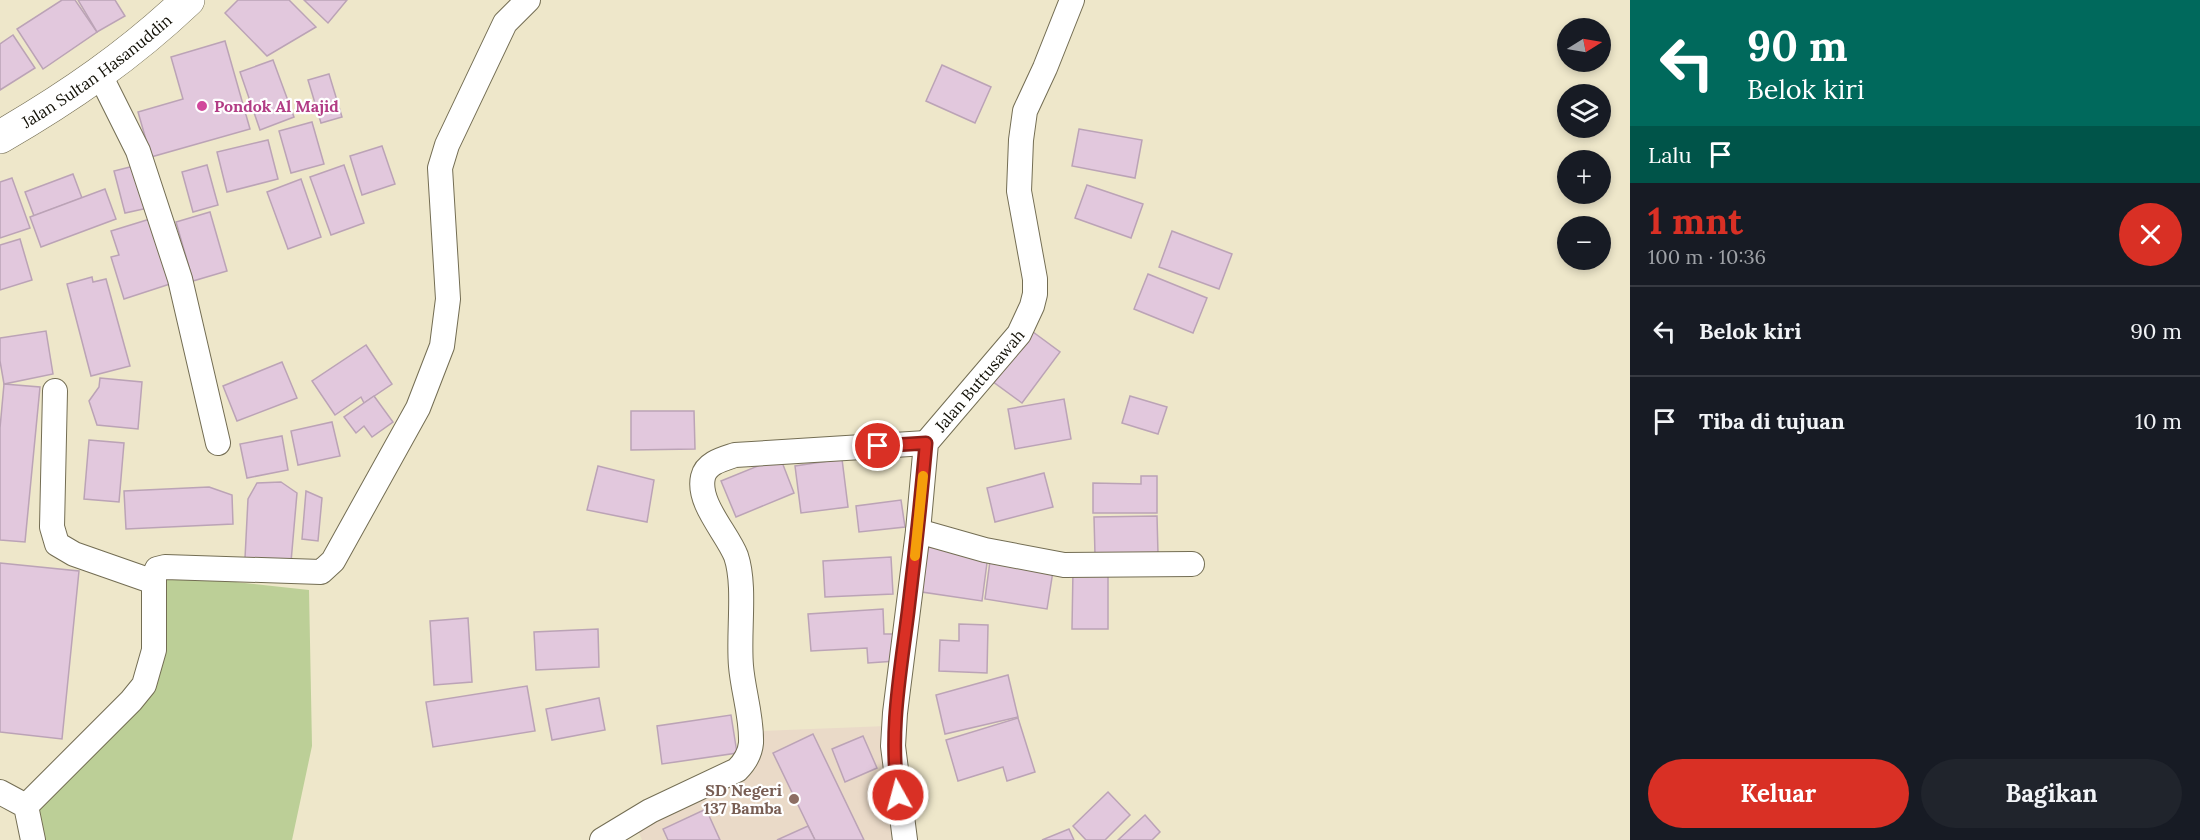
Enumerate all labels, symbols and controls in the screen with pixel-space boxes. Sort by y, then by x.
street label: Jalan Sultan Hasanuddin [17,10,176,132]
north arrow [1557,18,1611,72]
map controls [1557,18,1611,270]
text: 90 m [1747,19,1848,73]
icon: left [1648,24,1726,102]
text: Belok kiri [1747,72,1865,106]
button: layers [1557,84,1611,138]
place label: Pondok Al Majid [214,96,339,116]
marker: Pondok Al Majid [195,99,209,113]
icon: arrive [1704,138,1737,171]
text: Lalu [1648,141,1692,169]
button: + [1557,150,1611,204]
text: 1 mnt [1648,198,1743,244]
button: close [2119,203,2182,266]
button: − [1557,216,1611,270]
text: 100 m · 10:36 [1648,244,1766,269]
icon: left [1648,315,1681,348]
text: Belok kiri [1699,317,1801,345]
text: 90 m [2130,317,2182,345]
street label: Jalan Buttusawah [930,325,1029,436]
icon: arrive [1648,405,1681,438]
text: Tiba di tujuan [1699,407,1845,435]
text: 10 m [2135,407,2182,435]
pin [852,420,903,471]
icon: arrive [861,429,894,462]
button: Keluar [1648,759,1909,828]
button: Bagikan [1921,759,2182,828]
position arrow [866,763,930,827]
place label: SD Negeri 137 Bamba [704,780,783,818]
marker: SD Negeri 137 Bamba [787,792,801,806]

